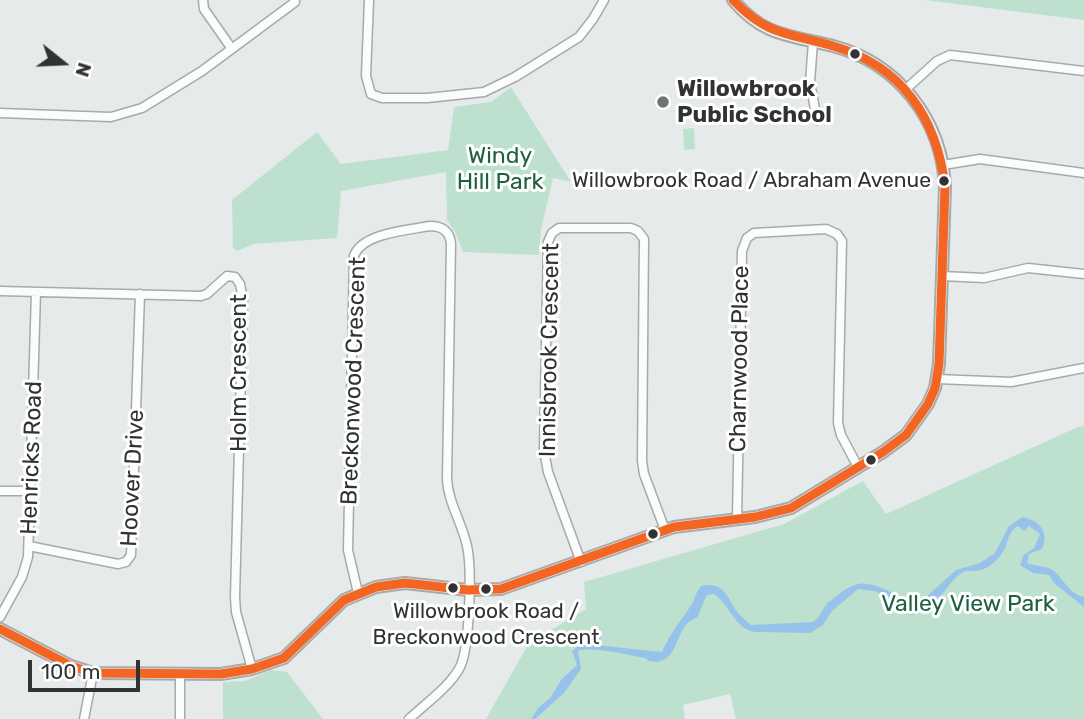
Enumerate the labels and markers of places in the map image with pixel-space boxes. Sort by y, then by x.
unlabelled marker [848,47,862,61]
place label: Willowbrook Public School [677,75,832,129]
marker: Willowbrook Public School [655,94,671,110]
place label: Willowbrook Road / Abraham Avenue [572,168,931,194]
marker: Willowbrook Road / Abraham Avenue [937,174,951,188]
unlabelled marker [864,453,878,467]
unlabelled marker [646,527,660,541]
unlabelled marker [446,581,460,595]
marker: Willowbrook Road / Breckonwood Crescent [479,582,493,596]
place label: Willowbrook Road / Breckonwood Crescent [373,599,599,649]

